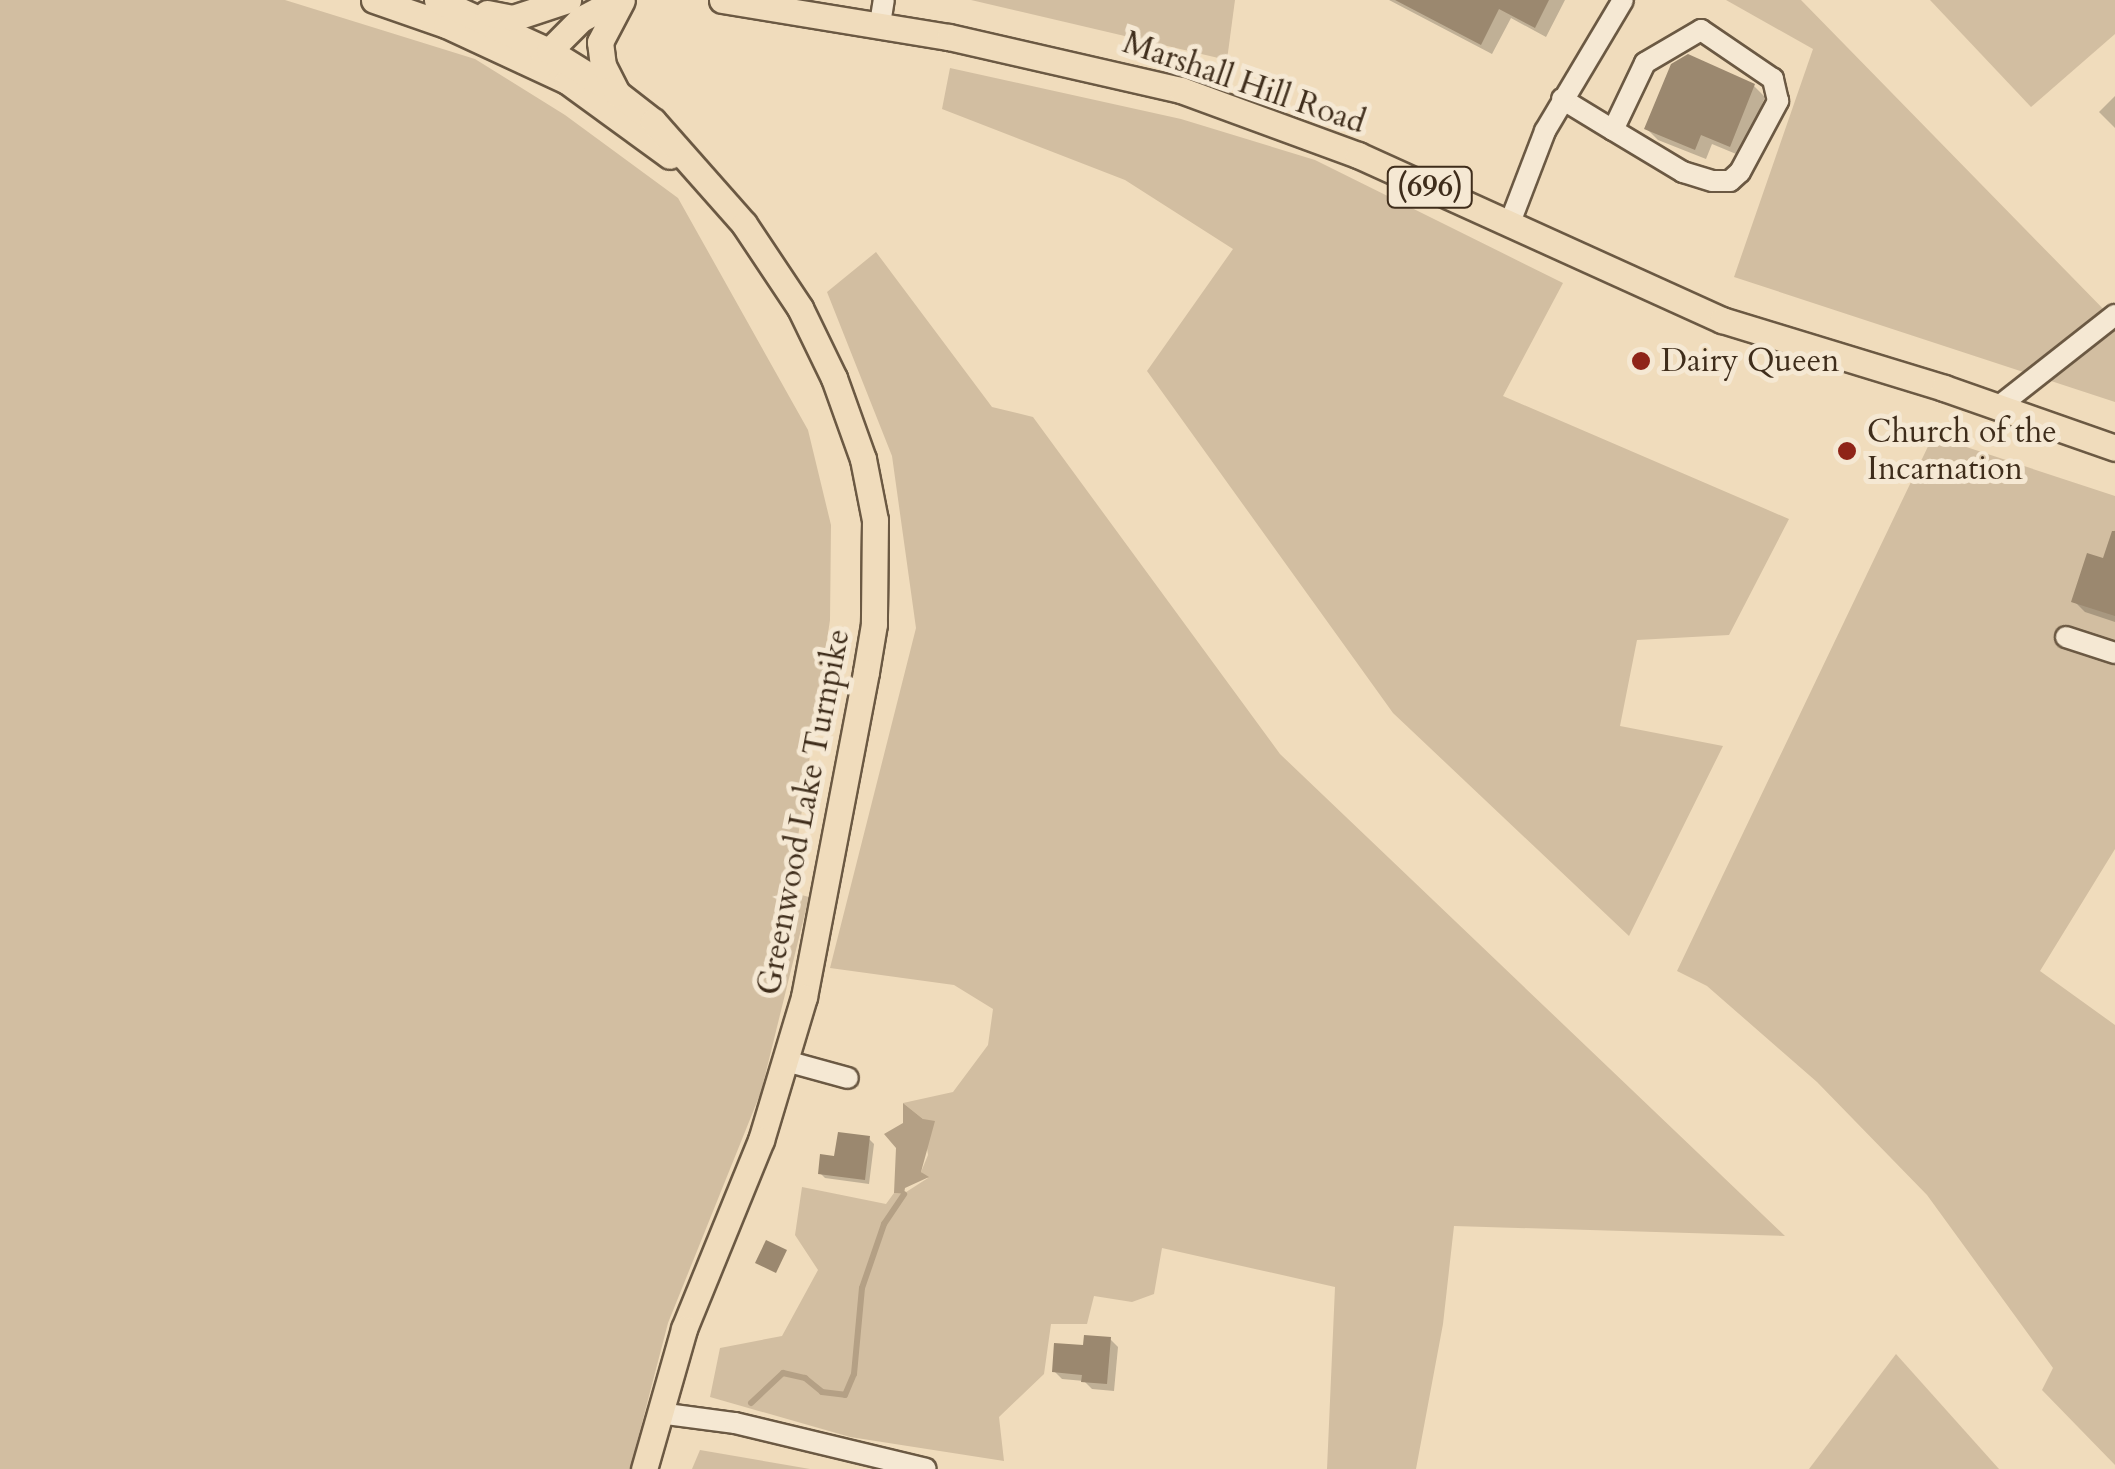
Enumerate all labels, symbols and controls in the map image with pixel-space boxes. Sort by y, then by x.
street label: Marshall Hill Road [1118,24,1370,142]
road number: (696) [1385,162,1475,212]
place label: Dairy Queen [1661,342,1839,380]
marker: Dairy Queen [1630,350,1652,372]
place label: Church of the Incarnation [1867,414,2057,489]
marker: Church of the Incarnation [1836,440,1858,462]
street label: Greenwood Lake Turnpike [750,626,858,998]

